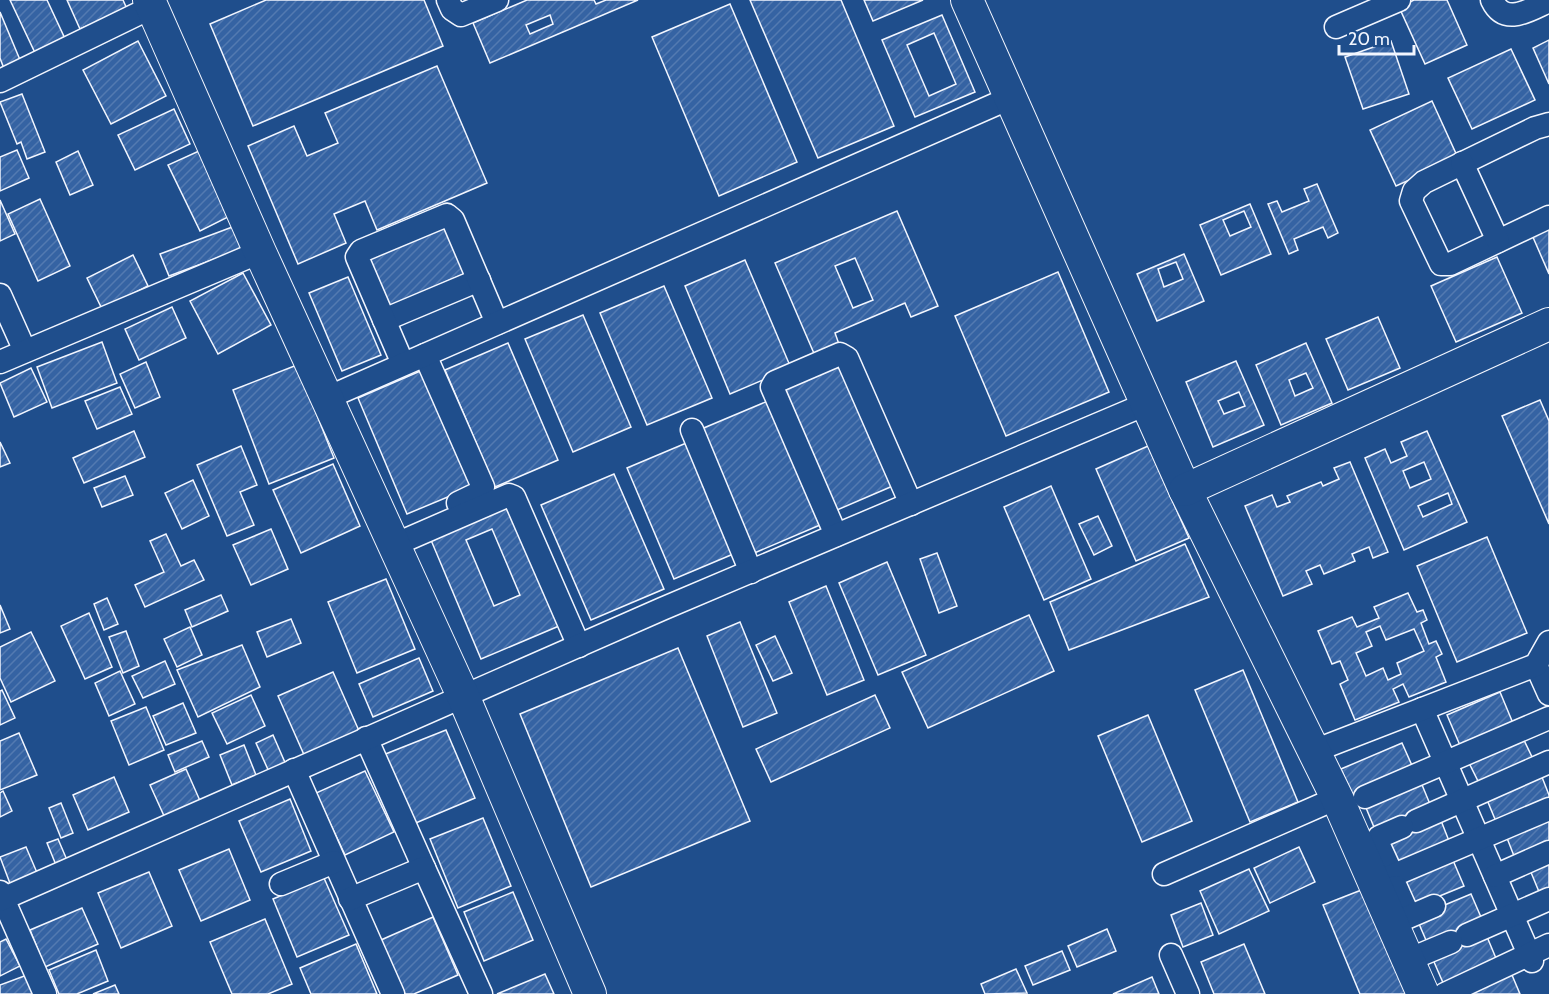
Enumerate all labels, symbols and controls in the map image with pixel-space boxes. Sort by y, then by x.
scale bar [1339,18,1414,56]
text: 20 m [1348,28,1390,50]

